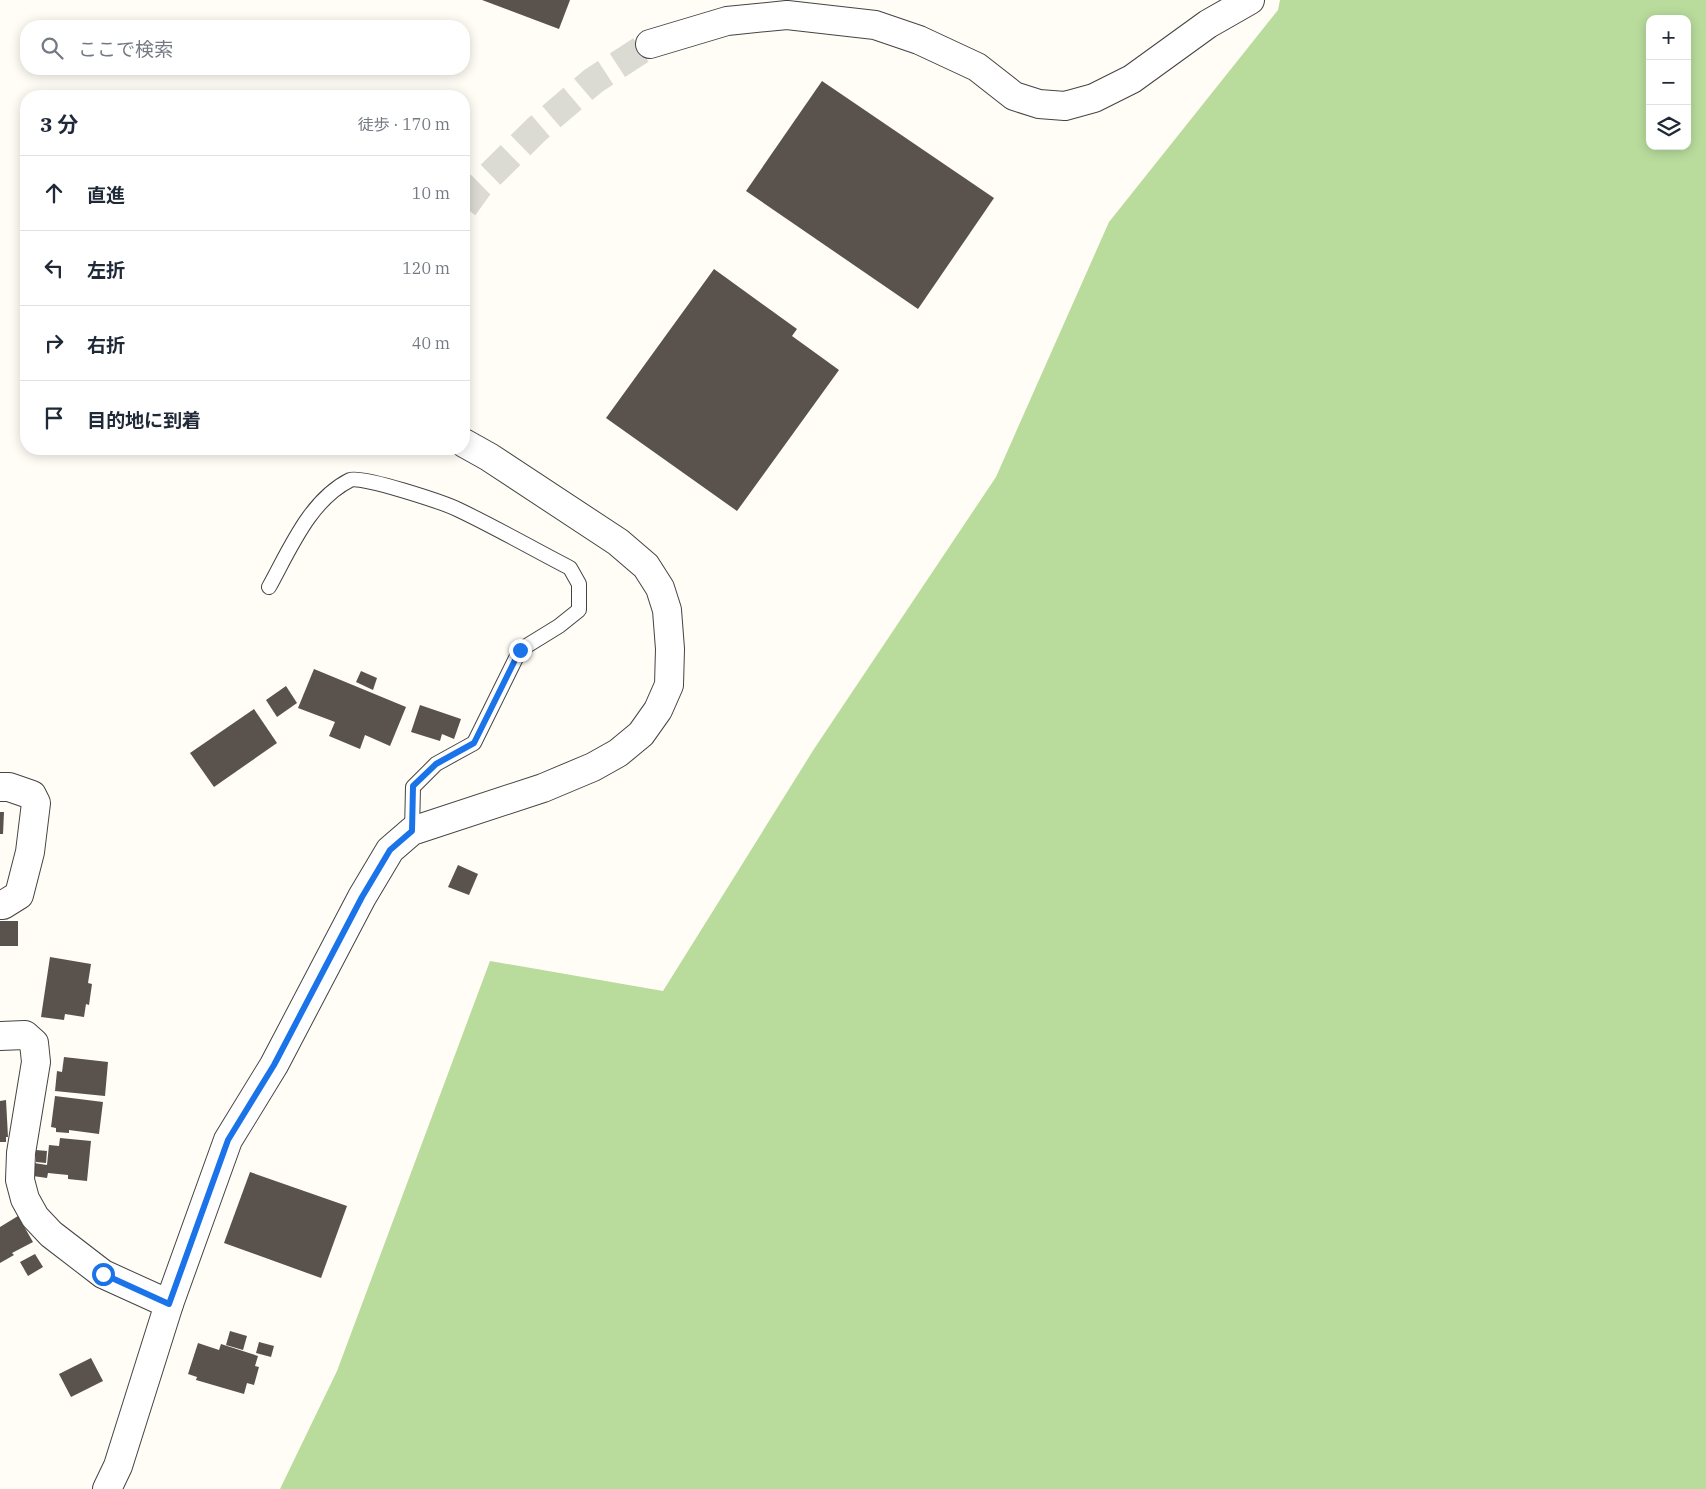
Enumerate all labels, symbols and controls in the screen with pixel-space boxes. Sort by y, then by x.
map controls [1646,15,1691,150]
button: + [1646,15,1691,60]
search box [20,20,470,75]
icon: search [38,34,66,62]
text: ここで検索 [78,37,173,61]
button: − [1646,60,1691,105]
button: layers [1646,105,1691,150]
text: 3 分 [40,110,78,138]
text: 徒歩 · 170 m [358,114,450,134]
icon: ahead [40,179,68,207]
text: 直進 [87,183,125,207]
text: 10 m [412,183,450,203]
icon: left [40,254,68,282]
text: 左折 [87,258,125,282]
text: 120 m [402,258,450,278]
icon: right [40,329,68,357]
text: 右折 [87,333,125,357]
text: 40 m [412,333,450,353]
icon: arrive [40,404,68,432]
text: 目的地に到着 [87,408,201,432]
route end [509,639,532,662]
route start [92,1263,115,1286]

